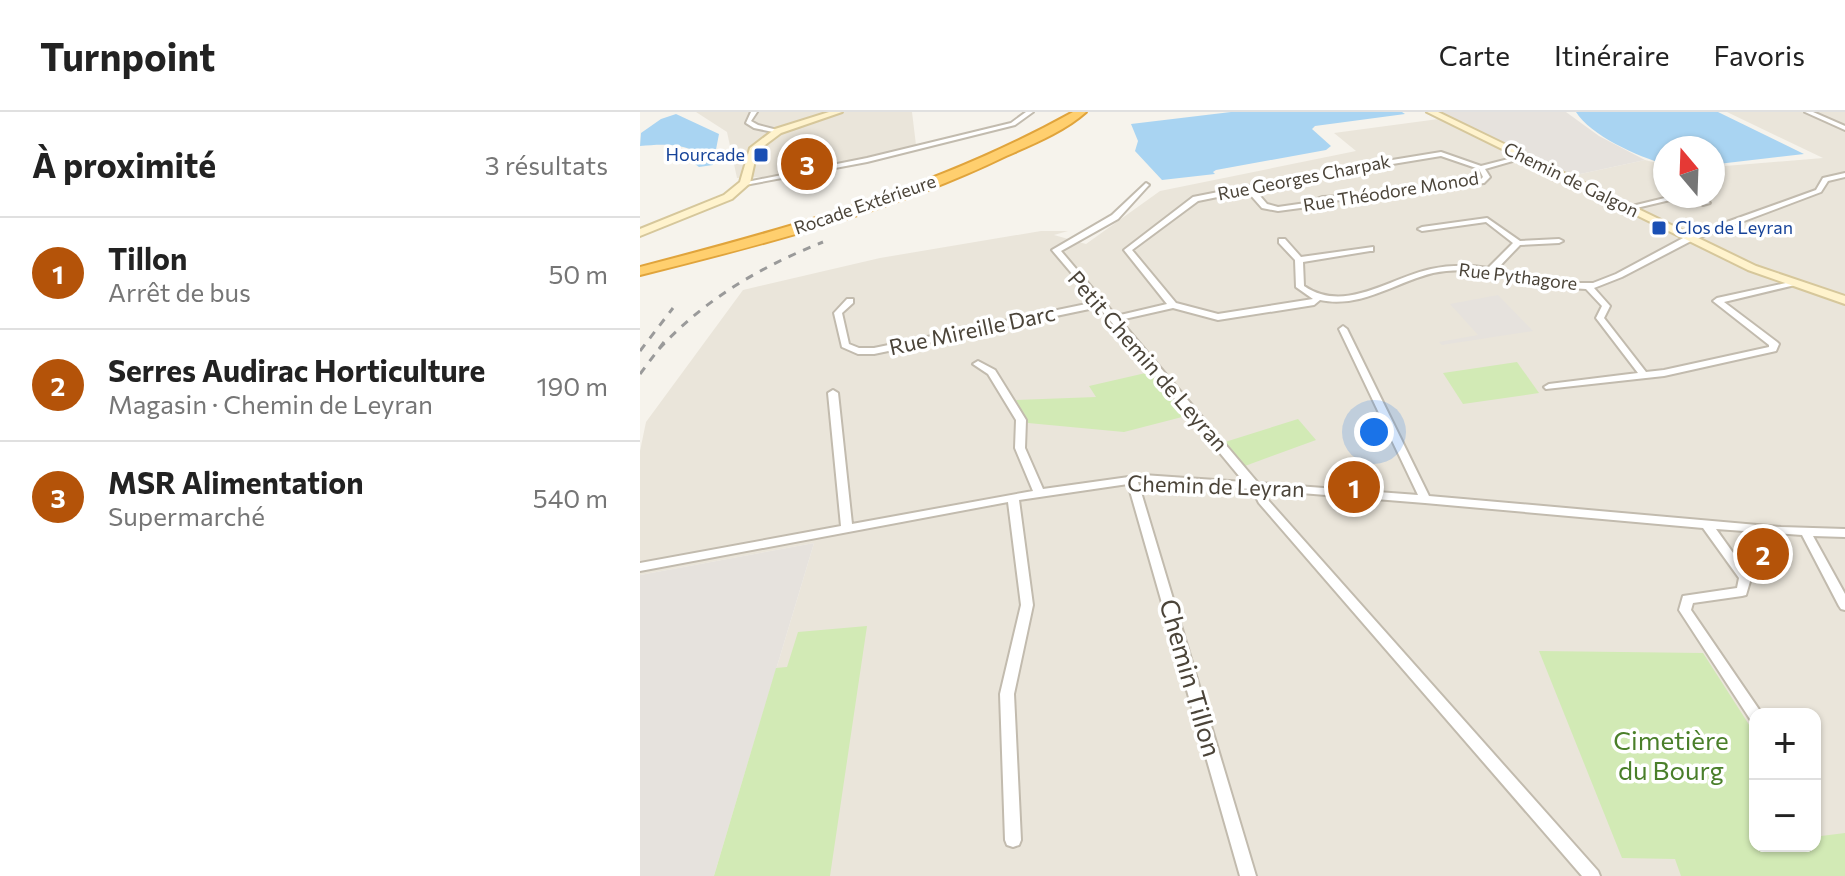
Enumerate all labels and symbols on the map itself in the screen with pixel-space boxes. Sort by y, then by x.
pin: 3 [781,134,833,194]
north arrow [1653,136,1725,208]
street label: Chemin de Galgon [1500,137,1643,221]
place label: Hourcade [666,143,745,165]
marker: Hourcade [752,146,770,164]
street label: Rue Georges Charpak [1216,149,1392,205]
street label: Rue Théodore Monod [1301,166,1480,216]
street label: Rocade Extérieure [791,169,939,239]
place label: Clos de Leyran [1675,216,1793,238]
marker: Clos de Leyran [1650,219,1668,237]
street label: Rue Pythagore [1458,258,1579,294]
street label: Petit Chemin de Leyran [1063,265,1234,456]
street label: Rue Mireille Darc [886,299,1057,360]
your location [1354,412,1394,452]
pin: 1 [1328,457,1380,517]
street label: Chemin de Leyran [1127,469,1305,502]
pin: 2 [1737,524,1789,584]
street label: Chemin Tillon [1154,595,1229,760]
park label: Cimetière du Bourg [1613,724,1729,785]

